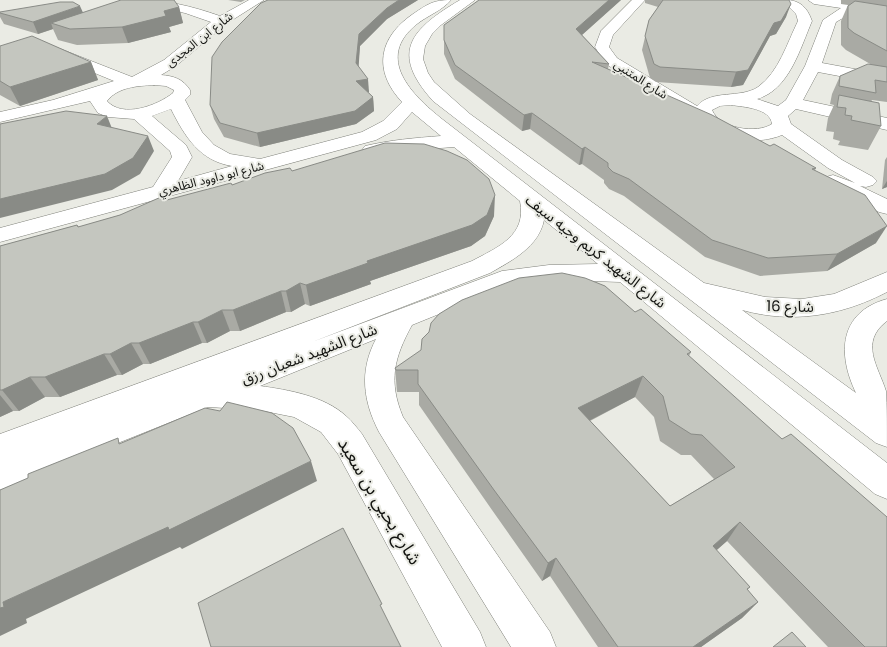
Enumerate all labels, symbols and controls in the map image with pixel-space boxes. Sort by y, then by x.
street label: شارع ابن المجدى [162,7,237,71]
street label: شارع المتنبي [610,55,671,104]
street label: شارع ابو داوود الظاهري [156,157,266,201]
street label: شارع الشهيد كريم وجيه سيف [520,189,671,314]
street label: شارع 16 [766,295,814,319]
street label: شارع الشهيد شعبان رزق [238,318,381,392]
street label: شارع يحيي بن سعيد [330,433,428,570]

